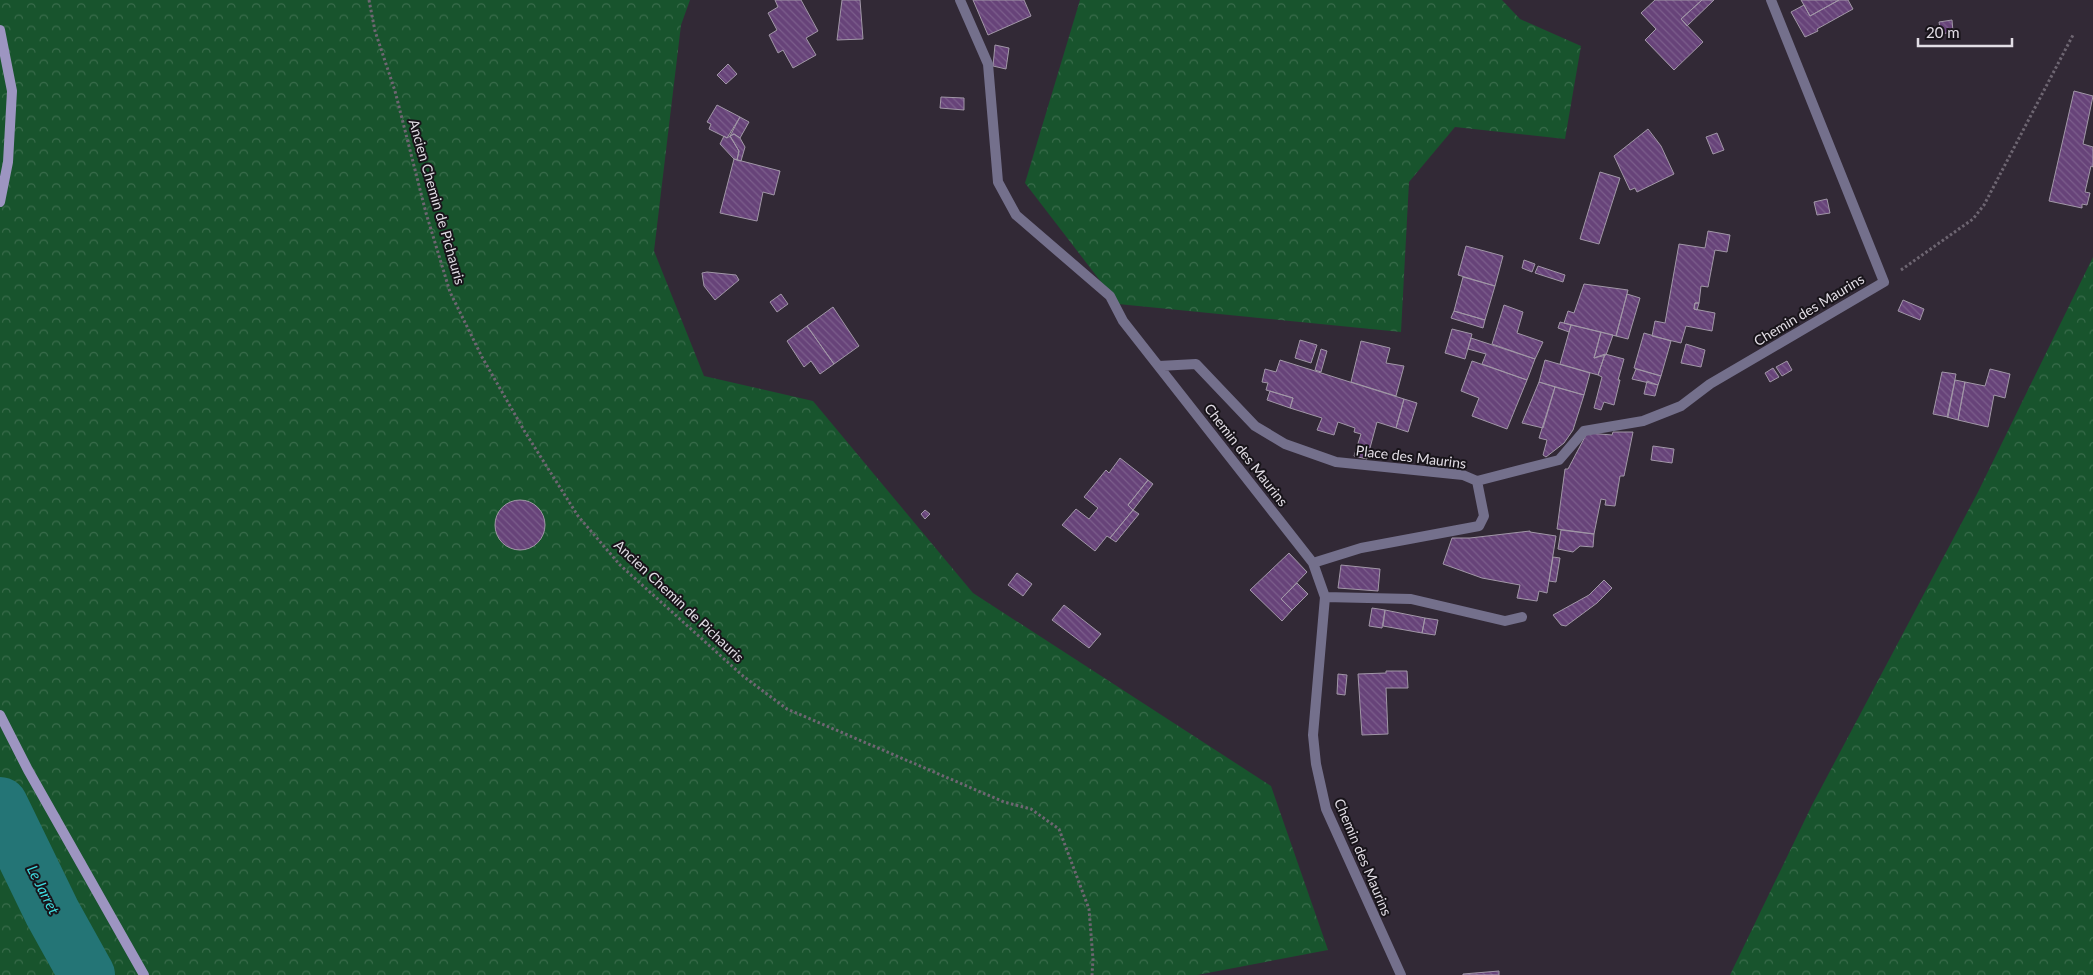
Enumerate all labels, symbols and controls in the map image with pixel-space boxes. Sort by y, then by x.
scale bar [1918,15,2012,47]
text: 20 m [1926,23,1960,41]
street label: Ancien Chemin de Pichauris [406,117,469,287]
street label: Chemin des Maurins [1751,270,1867,349]
street label: Chemin des Maurins [1201,400,1292,509]
street label: Place des Maurins [1355,441,1467,472]
street label: Ancien Chemin de Pichauris [611,536,748,665]
street label: Chemin des Maurins [1331,796,1396,918]
water label: Le Jarret [24,862,64,918]

